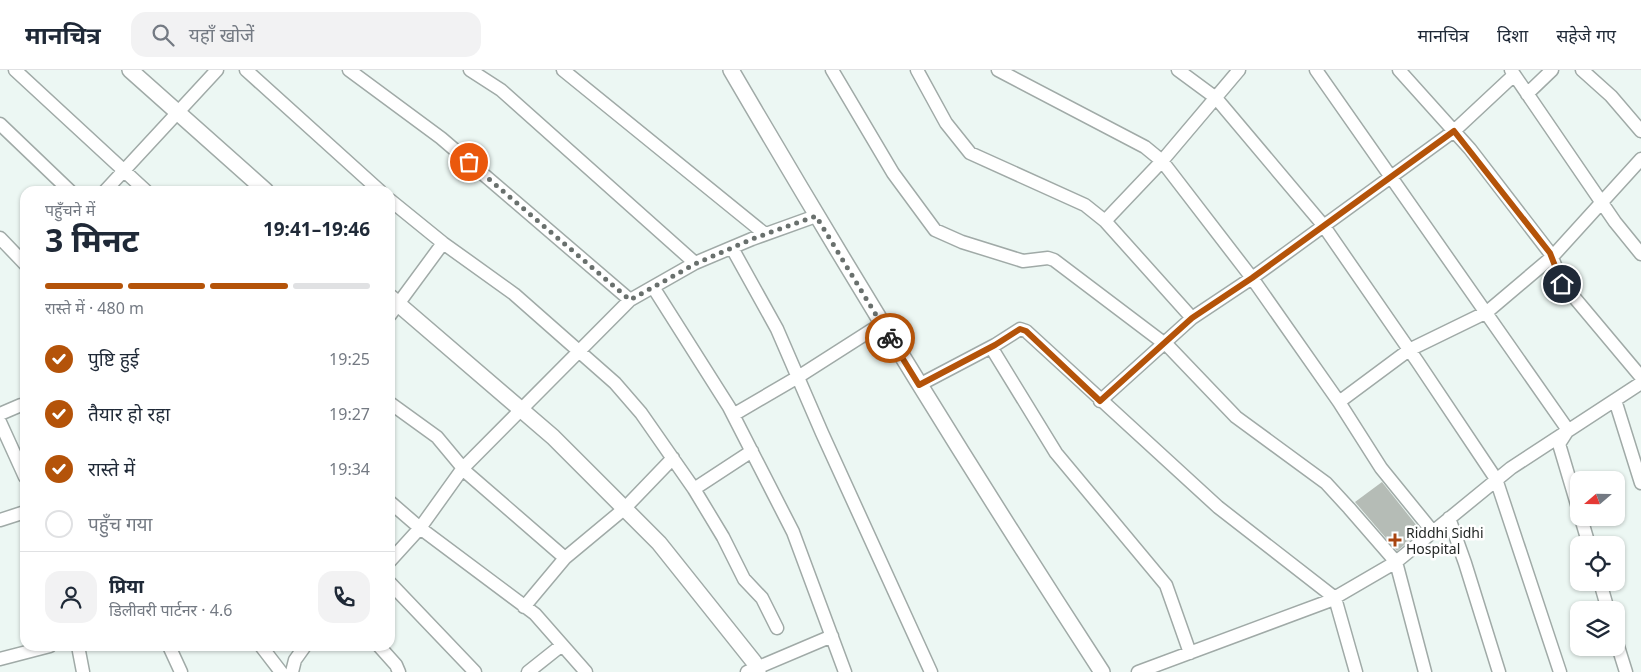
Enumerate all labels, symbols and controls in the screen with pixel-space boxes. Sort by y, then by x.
search box [131,12,481,57]
text: मानचित्र [25,18,101,51]
icon: search [149,21,177,49]
text: यहाँ खोजें [189,22,254,48]
text: मानचित्र [1418,23,1469,47]
text: दिशा [1497,23,1528,47]
text: सहेजे गए [1556,23,1616,47]
pin [448,141,490,183]
icon: bag [455,148,483,176]
text: पहुँचने में [45,199,95,221]
text: 19:41–19:46 [263,216,370,242]
text: 3 मिनट [45,218,139,261]
pin [1541,263,1583,305]
icon: home [1548,270,1576,298]
text: रास्ते में · 480 m [45,297,144,319]
courier [865,313,915,363]
icon: bike [876,324,904,352]
icon: check [45,345,73,373]
text: पुष्टि हुई [88,346,139,372]
text: 19:25 [329,348,370,370]
icon: check [45,400,73,428]
text: तैयार हो रहा [88,401,170,427]
text: 19:27 [329,403,370,425]
icon: check [45,455,73,483]
text: रास्ते में [88,456,135,482]
text: 19:34 [329,458,370,480]
north arrow [1570,471,1625,526]
map controls [1570,471,1625,656]
text: पहुँच गया [88,511,153,537]
place label: Riddhi Sidhi Hospital [1406,523,1484,558]
marker: Riddhi Sidhi Hospital [1388,533,1402,547]
button: locate [1570,536,1625,591]
button: person [45,571,97,623]
button: phone [318,571,370,623]
text: प्रिया [109,573,144,599]
text: डिलीवरी पार्टनर · 4.6 [109,599,232,621]
button: layers [1570,601,1625,656]

